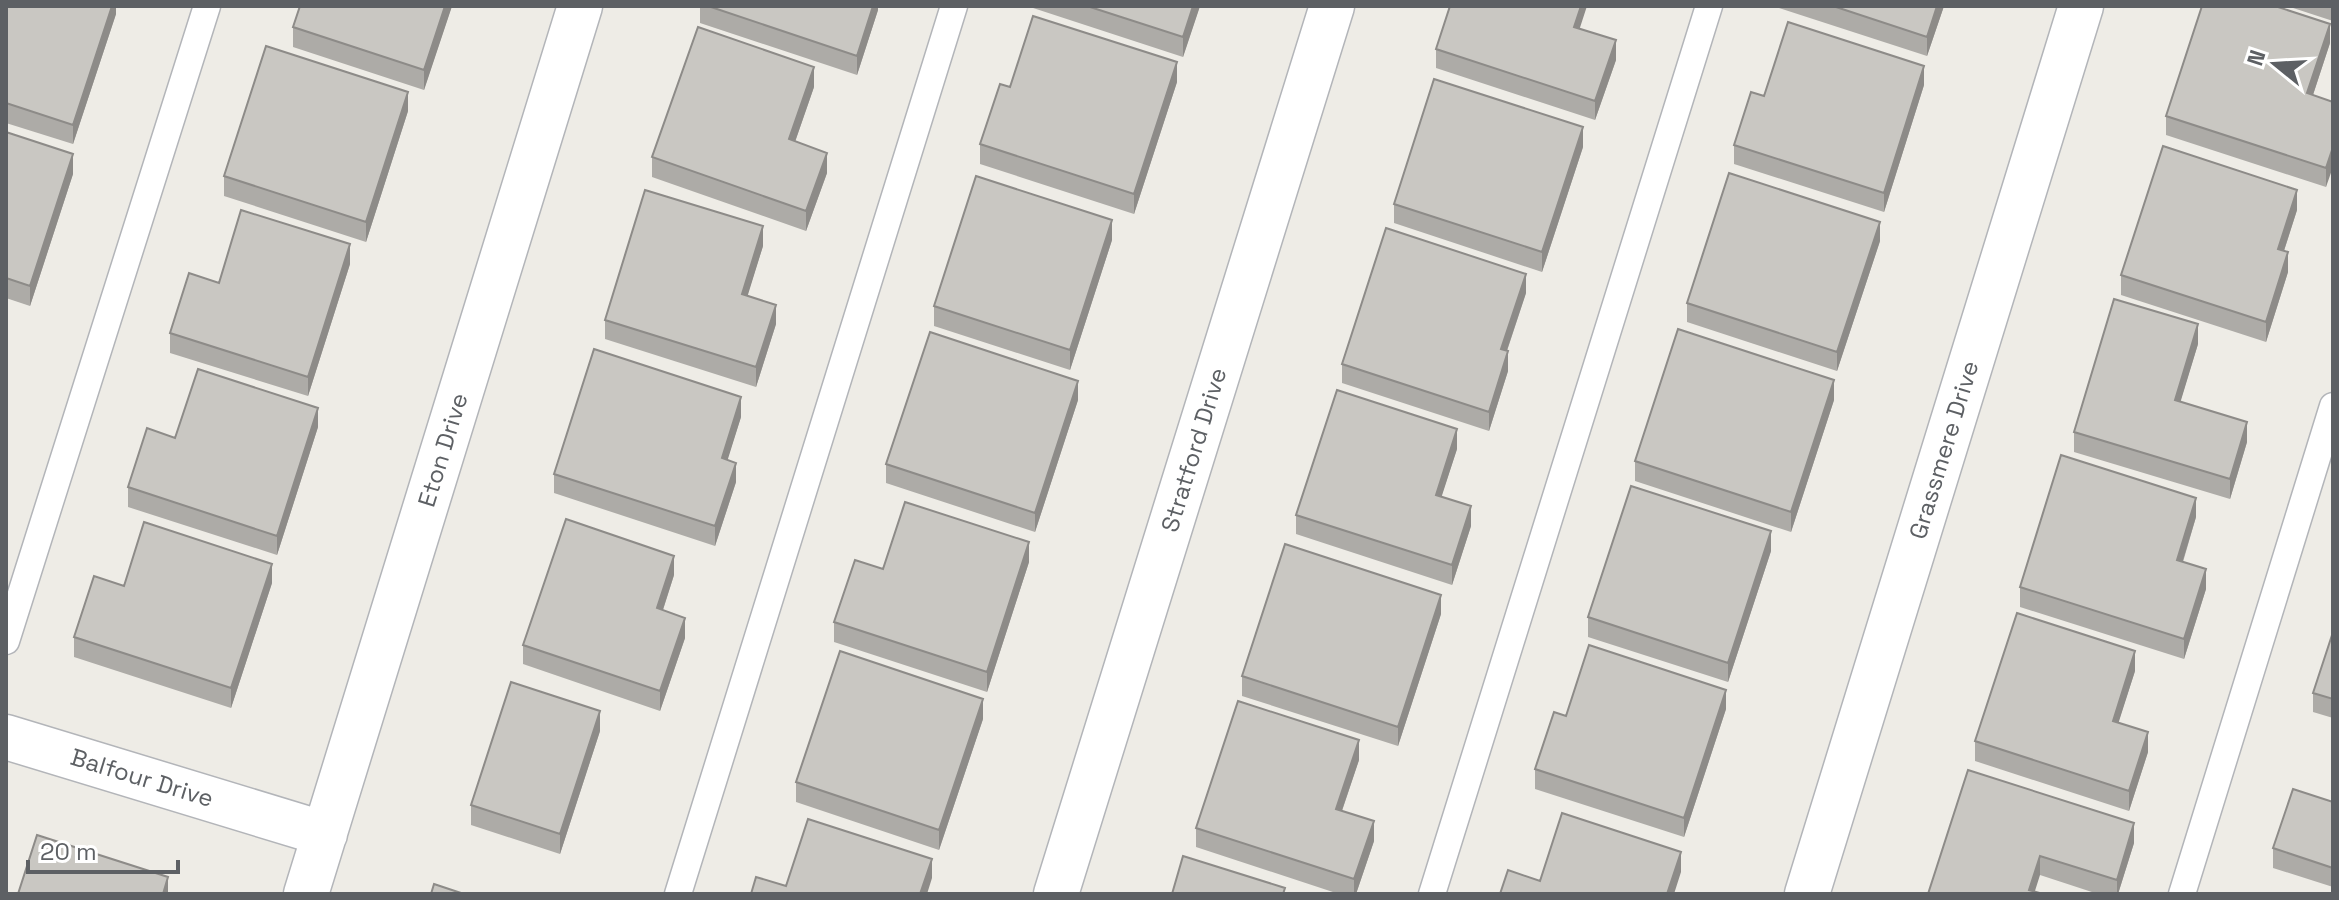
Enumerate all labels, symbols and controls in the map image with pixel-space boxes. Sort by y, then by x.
north arrow [2235,24,2315,104]
text: N [2240,46,2272,69]
street label: Grassmere Drive [1902,357,1985,543]
street label: Stratford Drive [1154,364,1233,536]
street label: Eton Drive [411,389,474,510]
street label: Balfour Drive [67,741,217,814]
scale bar [28,824,178,874]
text: 20 m [40,836,97,867]

